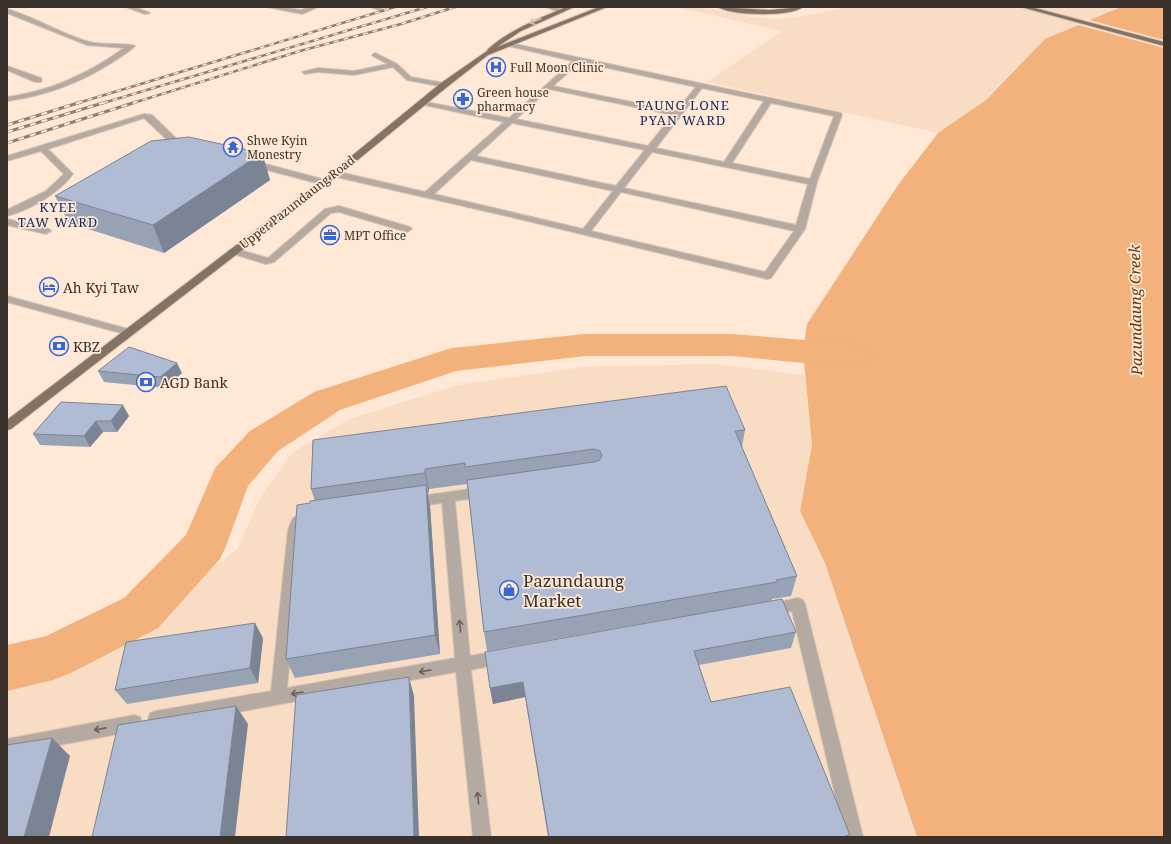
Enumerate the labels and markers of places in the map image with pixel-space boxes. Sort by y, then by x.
hospital icon: Full Moon Clinic [485,56,507,78]
place label: Full Moon Clinic [510,59,604,76]
place label: Green house pharmacy [477,84,549,115]
pharmacy icon: Green house pharmacy [452,88,474,110]
place label: Shwe Kyin Monestry [247,132,308,163]
temple icon: Shwe Kyin Monestry [222,136,244,158]
office icon: MPT Office [319,224,341,246]
place label: MPT Office [344,227,406,244]
hotel icon: Ah Kyi Taw [38,276,60,298]
place label: Ah Kyi Taw [63,278,140,297]
bank icon: KBZ [48,335,70,357]
place label: KBZ [73,337,100,356]
bank icon: AGD Bank [135,371,157,393]
place label: AGD Bank [160,373,228,392]
place label: Pazundaung Market [523,569,624,612]
shop icon: Pazundaung Market [498,579,520,601]

